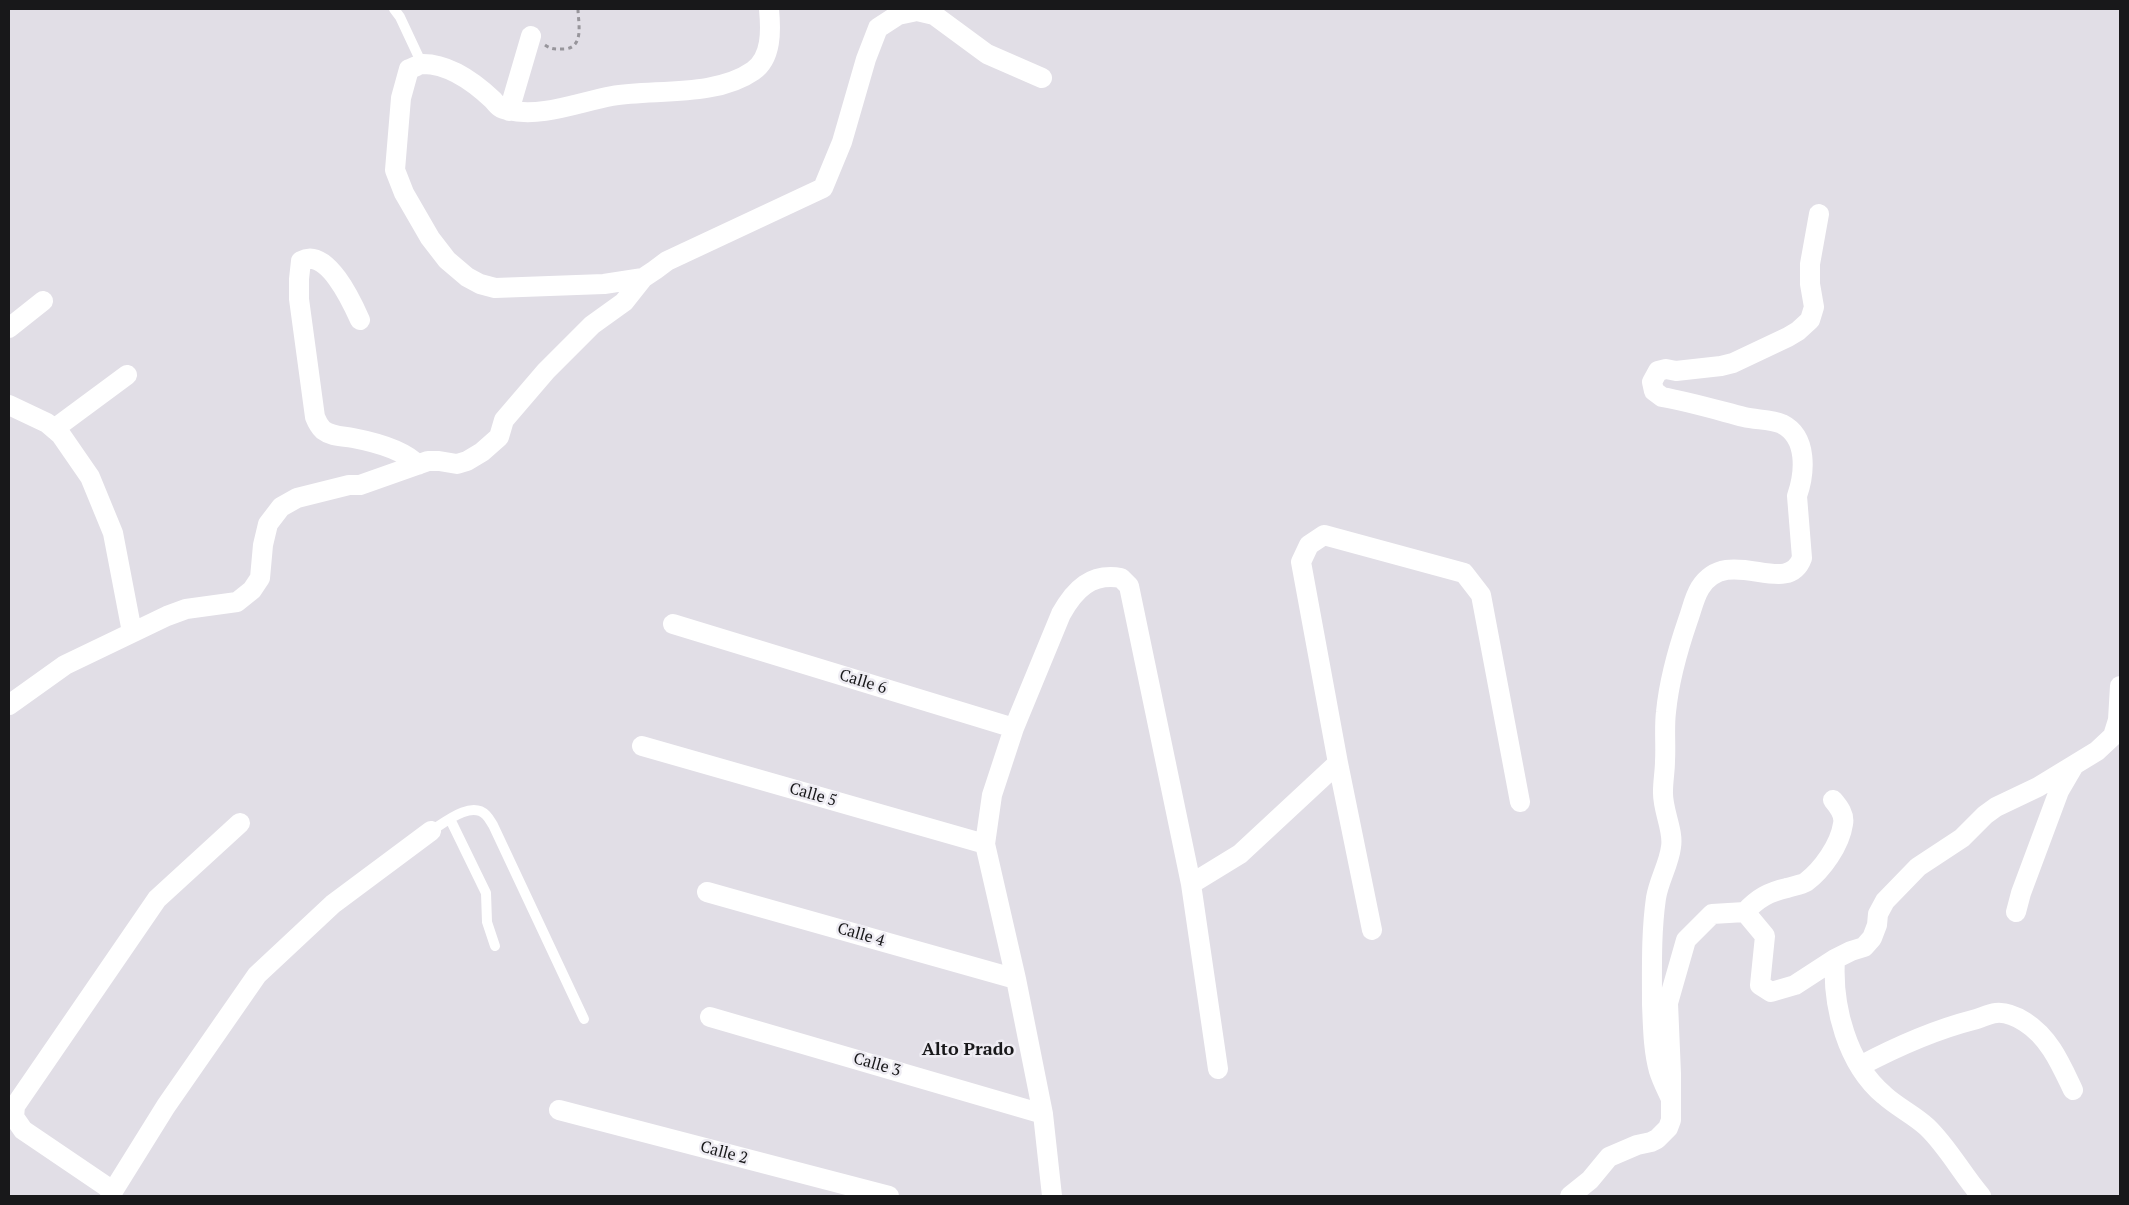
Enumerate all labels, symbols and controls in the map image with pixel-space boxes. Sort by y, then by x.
street label: Calle 6 [837,666,889,698]
street label: Calle 5 [787,779,839,811]
street label: Calle 4 [835,919,887,951]
district label: Alto Prado [922,1039,1014,1061]
street label: Calle 3 [851,1049,903,1081]
street label: Calle 2 [698,1137,750,1169]

